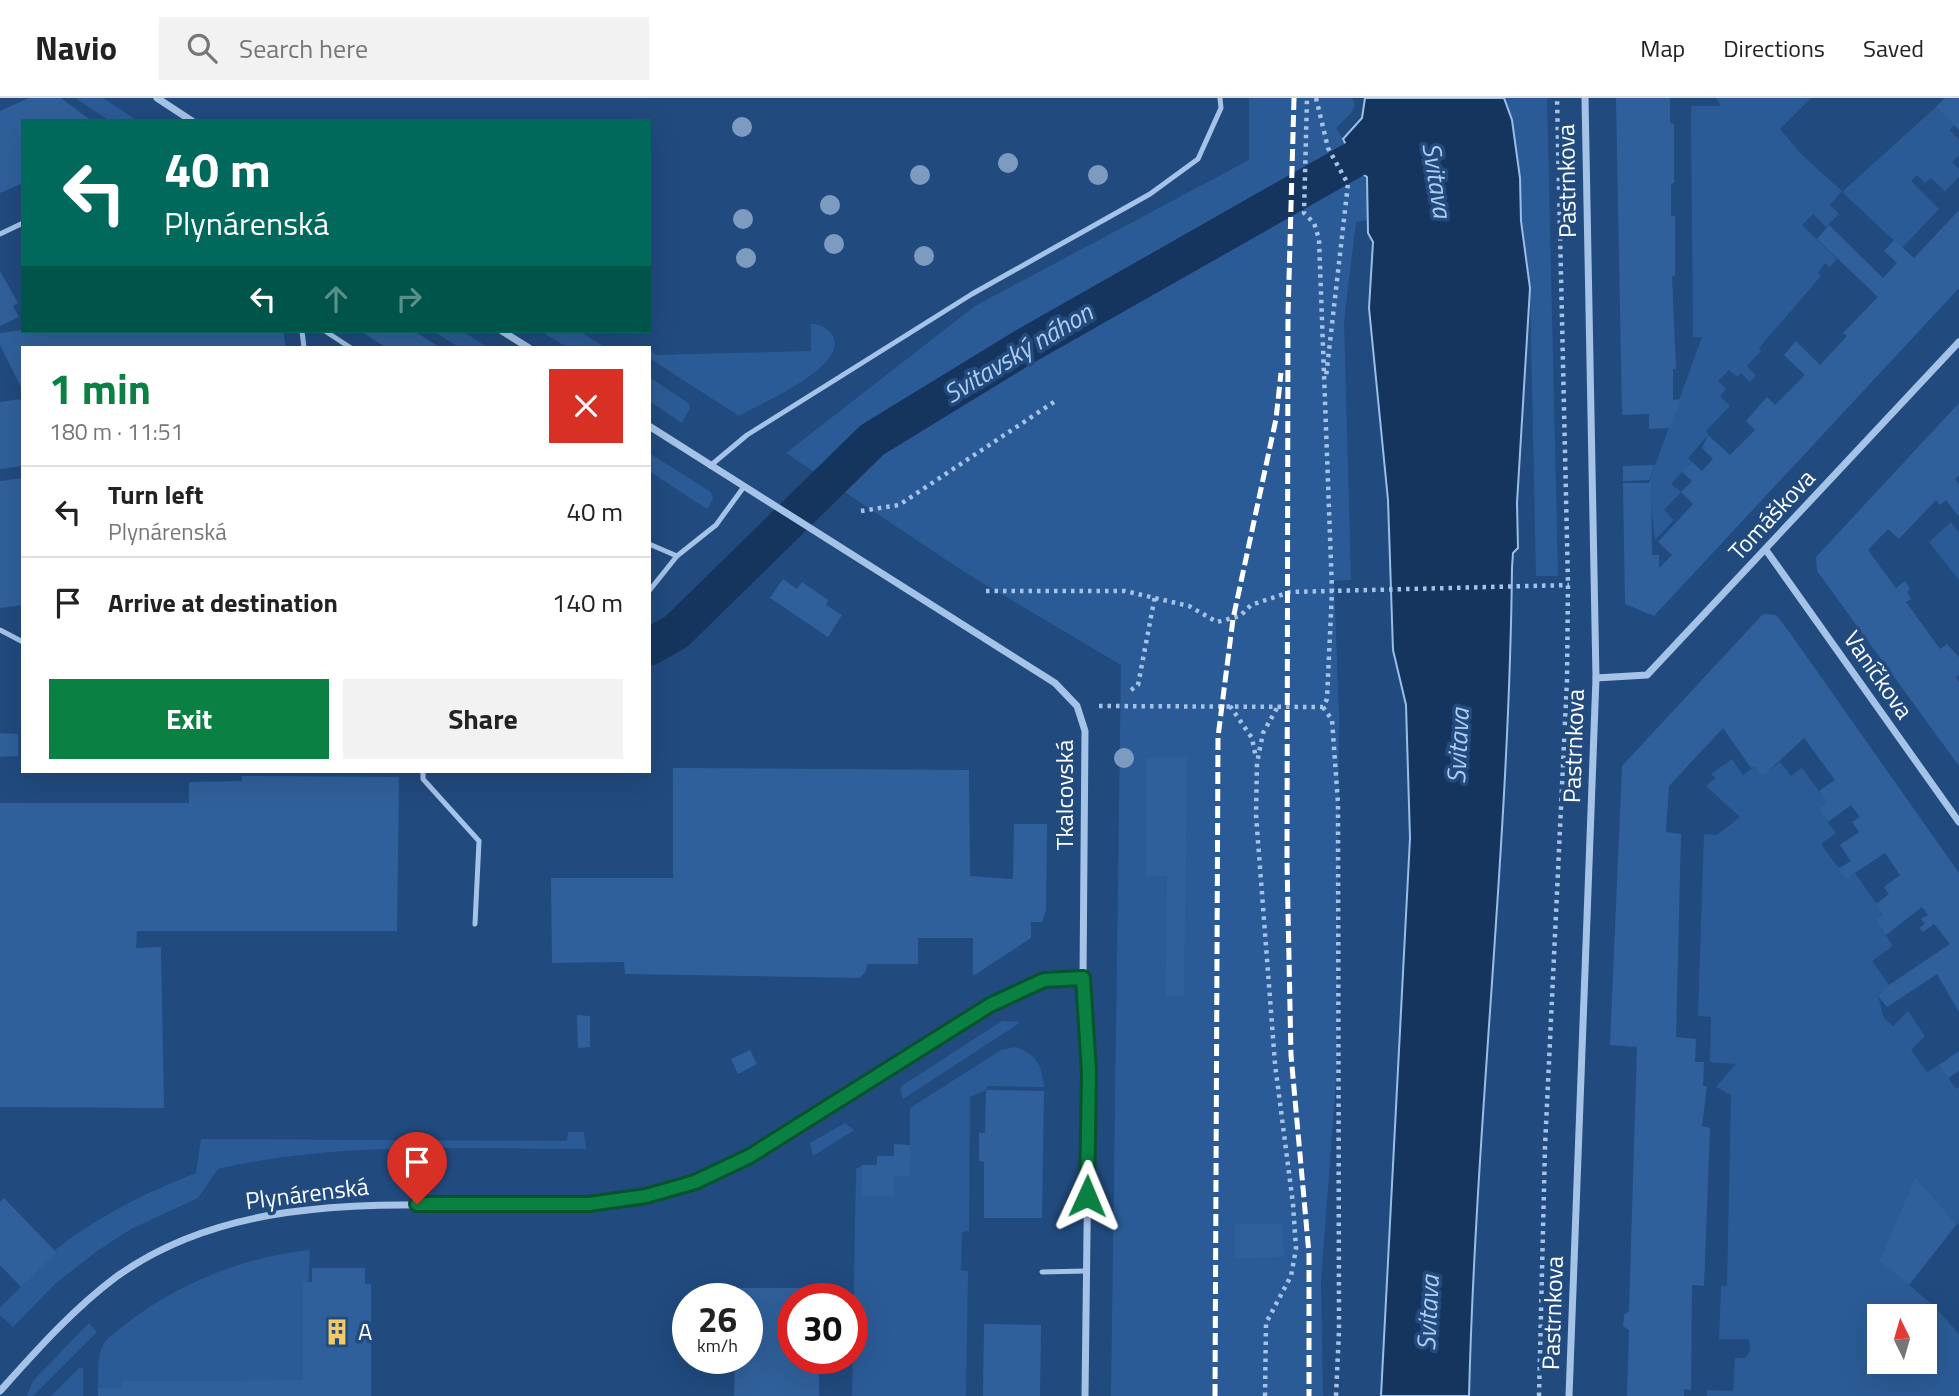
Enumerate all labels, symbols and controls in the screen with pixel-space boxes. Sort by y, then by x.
search box [159,17,649,80]
text: Navio [35,23,117,73]
icon: search [183,29,221,67]
text: Search here [239,29,368,68]
text: Map [1640,30,1685,66]
text: Directions [1723,30,1825,66]
text: Saved [1863,30,1924,66]
street label: Pastrnkova [1547,124,1585,238]
text: 40 m [164,131,271,206]
water label: Svitava [1412,139,1463,222]
icon: left [49,147,140,238]
text: Plynárenská [164,199,329,247]
icon: left [244,280,282,318]
icon: ahead [317,280,355,318]
icon: right [390,280,428,318]
water label: Svitavský náhon [936,292,1101,412]
text: 1 min [49,356,151,420]
button: close [549,369,623,443]
text: 180 m · 11:51 [49,414,184,449]
street label: Tomáškova [1719,461,1823,568]
text: Turn left [108,475,203,514]
text: 40 m [566,492,623,531]
icon: left [49,493,87,531]
text: Plynárenská [108,514,227,549]
text: Arrive at destination [108,583,338,622]
text: 140 m [552,583,623,622]
icon: arrive [49,584,87,622]
street label: Vaníčkova [1835,623,1923,726]
button: Exit [49,679,329,759]
button: Share [343,679,623,759]
street label: Pastrnkova [1553,688,1593,804]
water label: Svitava [1436,705,1479,785]
street label: Tkalcovská [1046,740,1082,850]
pin [387,1132,447,1204]
icon: arrive [398,1143,436,1181]
position arrow [1050,1159,1124,1233]
street label: Plynárenská [243,1168,371,1218]
street label: Pastrnkova [1532,1255,1572,1371]
water label: Svitava [1406,1272,1449,1352]
speed limit sign: 30 [777,1283,868,1374]
text: 26 [698,1292,737,1346]
north arrow [1867,1304,1937,1374]
map controls [1867,1304,1937,1374]
place label: A [358,1313,372,1349]
building icon: A [322,1317,352,1347]
text: km/h [697,1332,738,1359]

